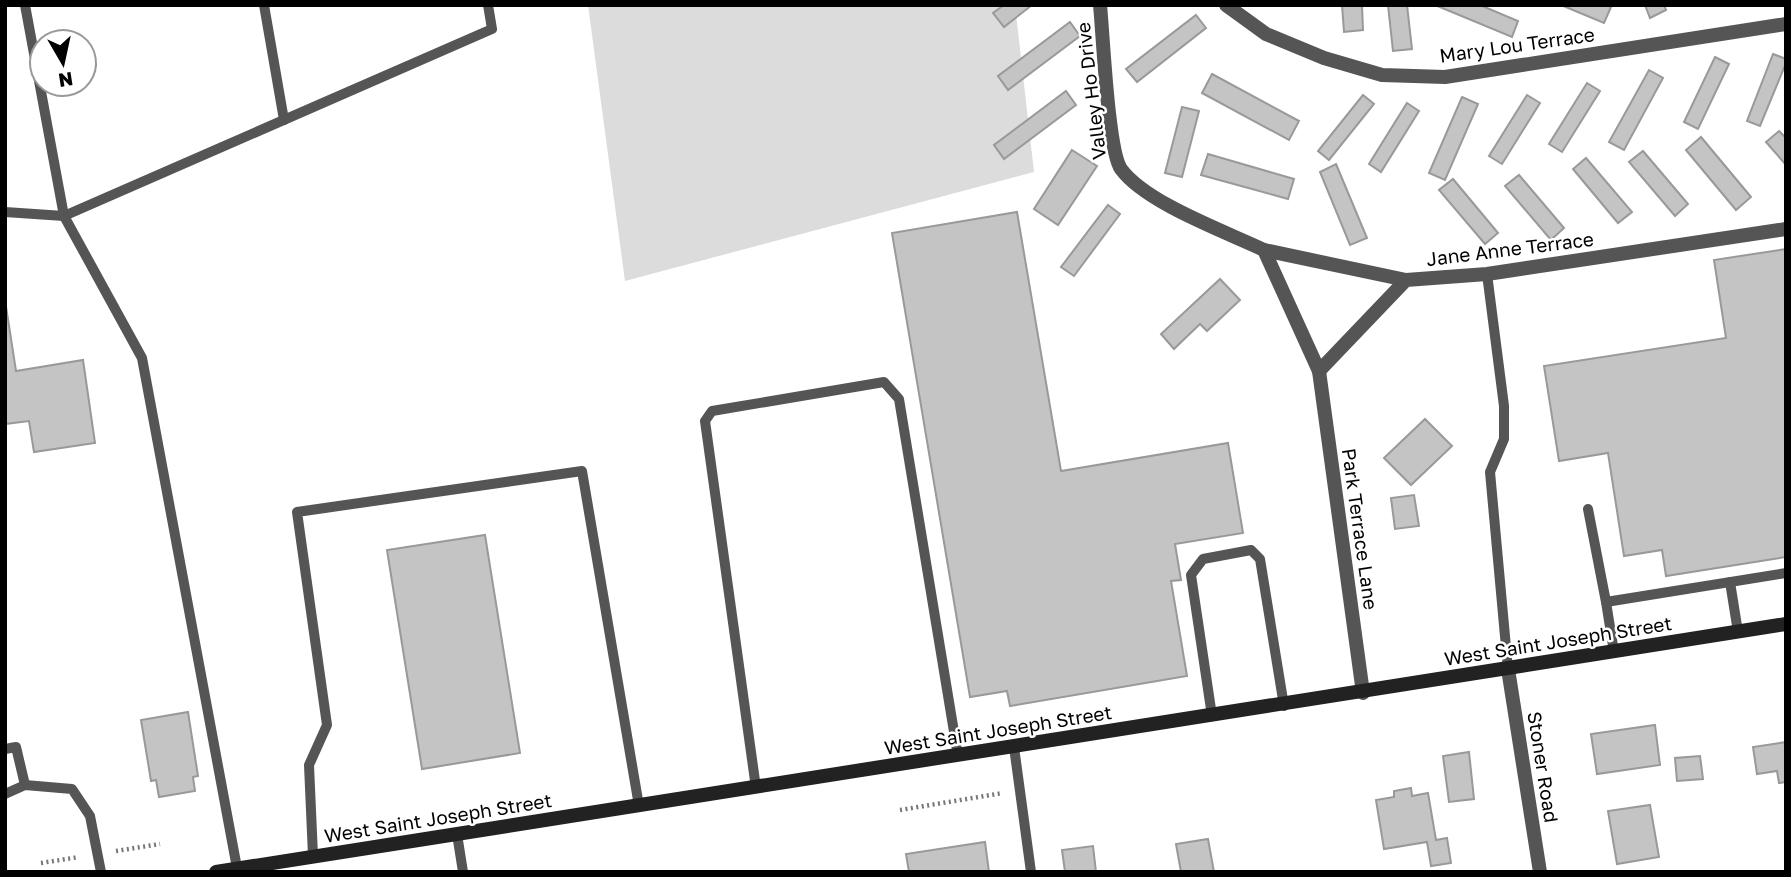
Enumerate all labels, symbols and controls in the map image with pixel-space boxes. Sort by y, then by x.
street label: Valley Ho Drive [1071,21,1110,161]
street label: Mary Lou Terrace [1438,22,1596,67]
north arrow [28,28,98,98]
text: N [57,68,75,93]
street label: Jane Anne Terrace [1425,227,1595,270]
street label: Park Terrace Lane [1338,447,1383,611]
street label: West Saint Joseph Street [1442,611,1673,670]
street label: West Saint Joseph Street [882,700,1113,759]
street label: Stoner Road [1523,710,1564,824]
street label: West Saint Joseph Street [322,788,553,847]

